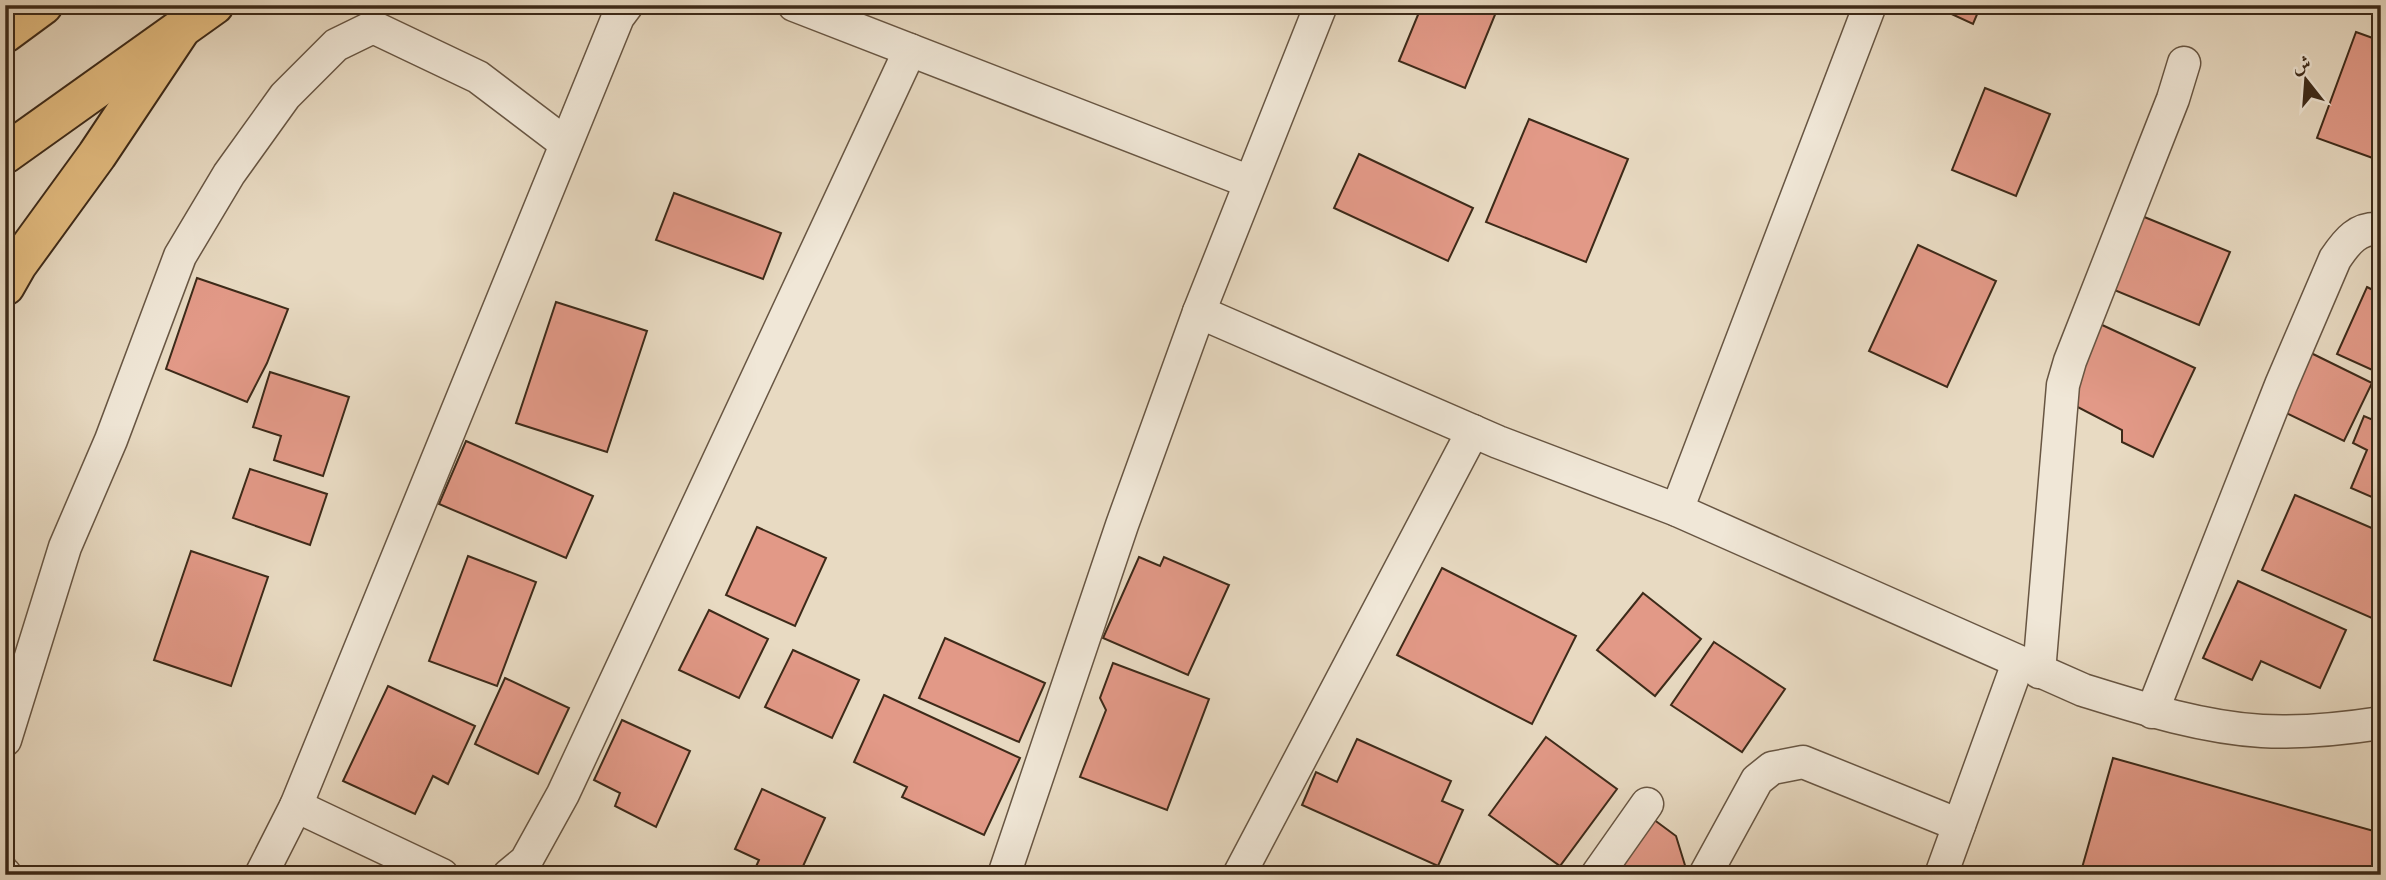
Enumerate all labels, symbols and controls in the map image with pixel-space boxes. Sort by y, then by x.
north arrow [2270,46,2340,116]
text: ش [2289,50,2314,78]

